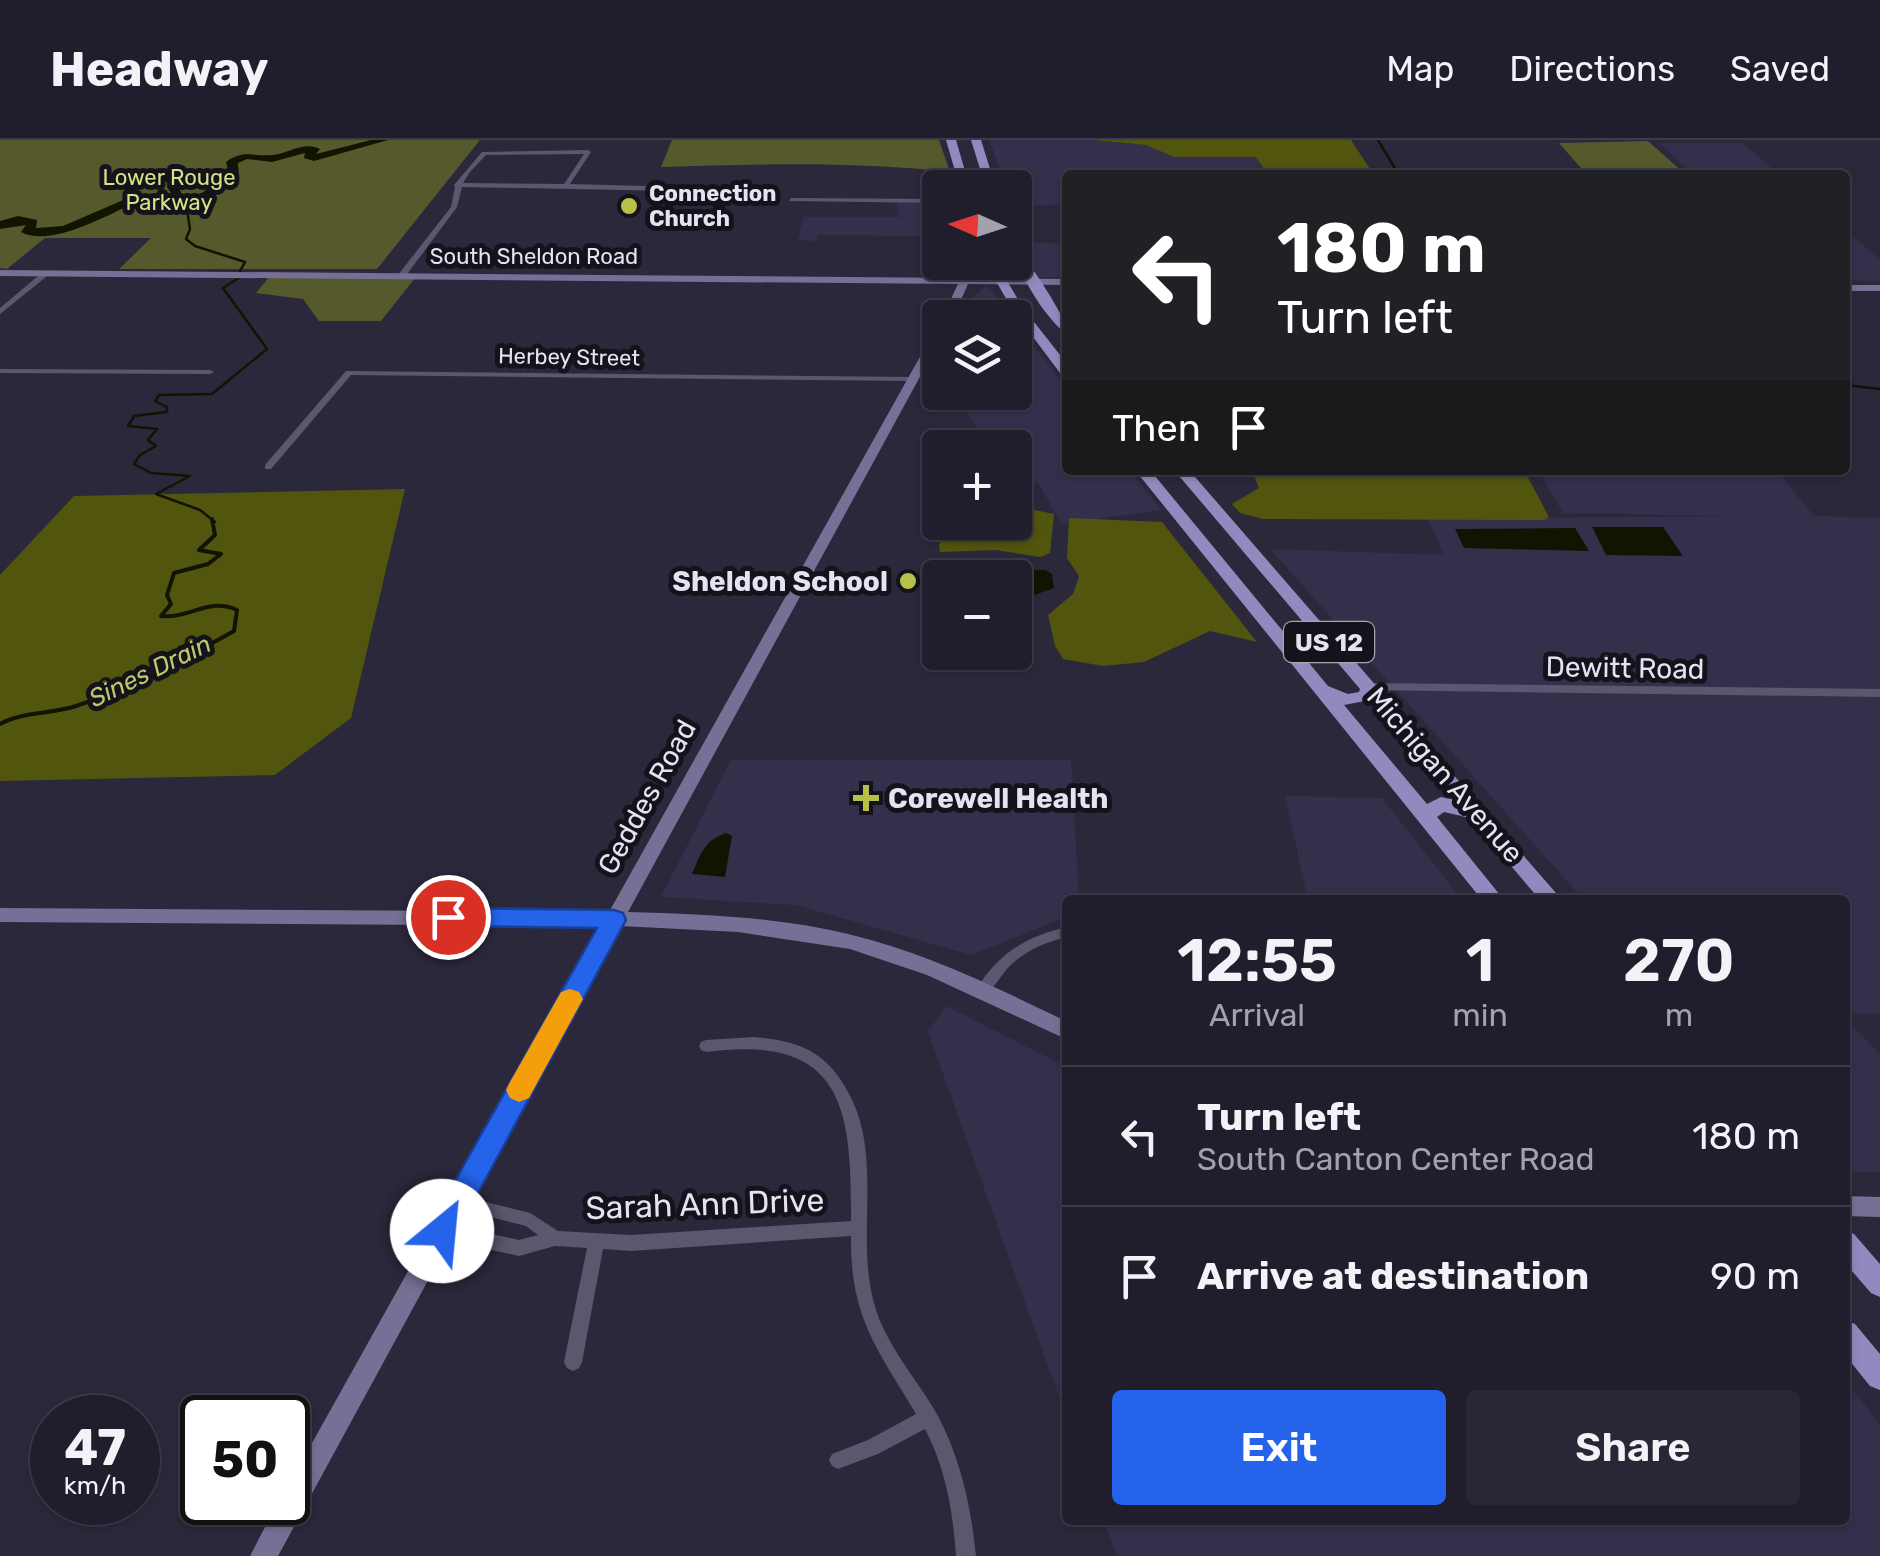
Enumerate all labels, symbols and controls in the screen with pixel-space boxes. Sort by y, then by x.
text: Headway [50,41,268,98]
text: Map [1386,48,1454,90]
text: Directions [1509,48,1675,90]
text: Saved [1730,48,1830,90]
park label: Lower Rouge Parkway [103,164,236,216]
north arrow [922,170,1032,280]
map controls [922,170,1032,670]
place label: Connection Church [649,180,776,232]
marker: Connection Church [618,195,640,217]
text: 180 m [1277,207,1486,290]
icon: left [1112,210,1242,340]
street label: South Sheldon Road [430,243,638,270]
text: Turn left [1277,291,1453,344]
button: layers [922,300,1032,410]
street label: Herbey Street [498,342,641,372]
icon: arrive [1221,400,1276,455]
text: Then [1112,405,1201,451]
button: + [922,430,1032,540]
button: − [922,560,1032,670]
place label: Sheldon School [672,565,888,598]
marker: Sheldon School [897,570,919,592]
road number: US 12 [1284,622,1374,662]
water label: Sines Drain [84,629,216,713]
street label: Dewitt Road [1545,650,1705,686]
street label: Michigan Avenue [1360,681,1530,869]
street label: Geddes Road [591,714,703,880]
place label: Corewell Health [888,782,1108,815]
marker: Corewell Health [853,785,879,811]
pin [406,875,491,960]
icon: arrive [421,890,476,945]
text: 12:55 [1177,925,1337,996]
text: 1 [1466,925,1494,996]
text: 270 [1623,925,1735,996]
text: Arrival [1209,996,1305,1034]
text: min [1452,996,1508,1034]
text: m [1665,996,1693,1034]
text: Turn left [1197,1094,1361,1140]
icon: left [1112,1109,1167,1164]
text: 180 m [1692,1113,1800,1159]
text: South Canton Center Road [1197,1140,1595,1178]
position arrow [390,1179,494,1283]
street label: Sarah Ann Drive [585,1181,825,1227]
icon: arrive [1112,1249,1167,1304]
text: Arrive at destination [1197,1253,1589,1299]
text: 90 m [1710,1253,1800,1299]
button: Exit [1112,1390,1446,1505]
button: Share [1466,1390,1800,1505]
speed limit sign: 50 [180,1395,310,1525]
text: 47 [64,1418,126,1478]
text: km/h [64,1471,126,1500]

